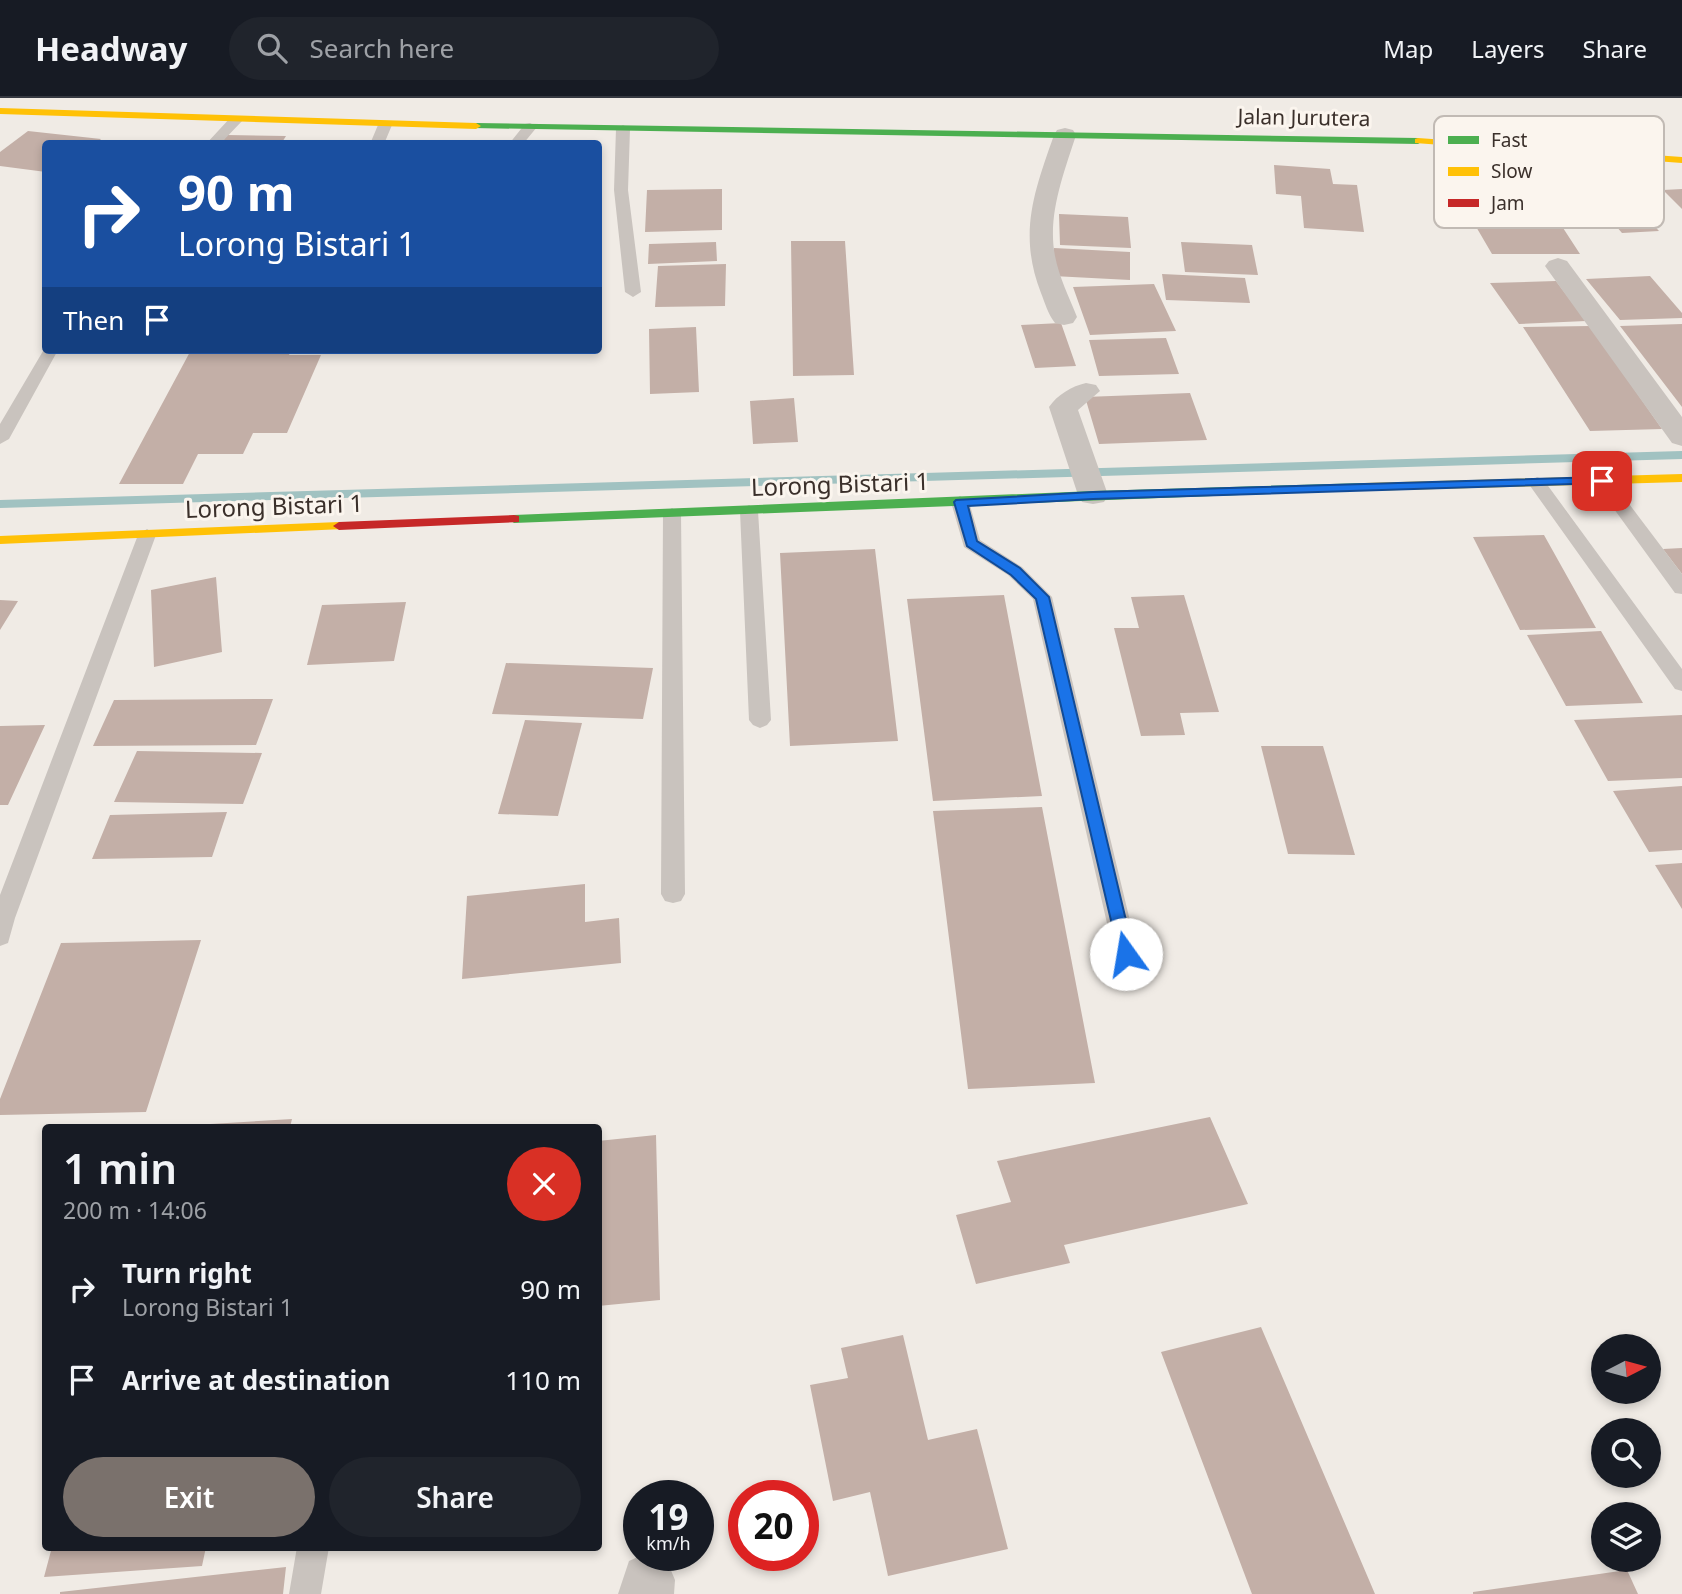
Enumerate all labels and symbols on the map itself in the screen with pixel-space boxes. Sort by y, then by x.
street label: Jalan Jurutera [1235,102,1371,132]
legend [1434,116,1664,228]
text: Fast [1491,127,1528,153]
text: Slow [1491,158,1532,184]
text: Jam [1489,190,1525,216]
pin [1572,451,1632,511]
street label: Lorong Bistari 1 [750,464,930,503]
street label: Lorong Bistari 1 [184,486,364,525]
position arrow [1089,917,1163,991]
north arrow [1591,1334,1661,1404]
speed limit sign: 20 [728,1480,819,1571]

